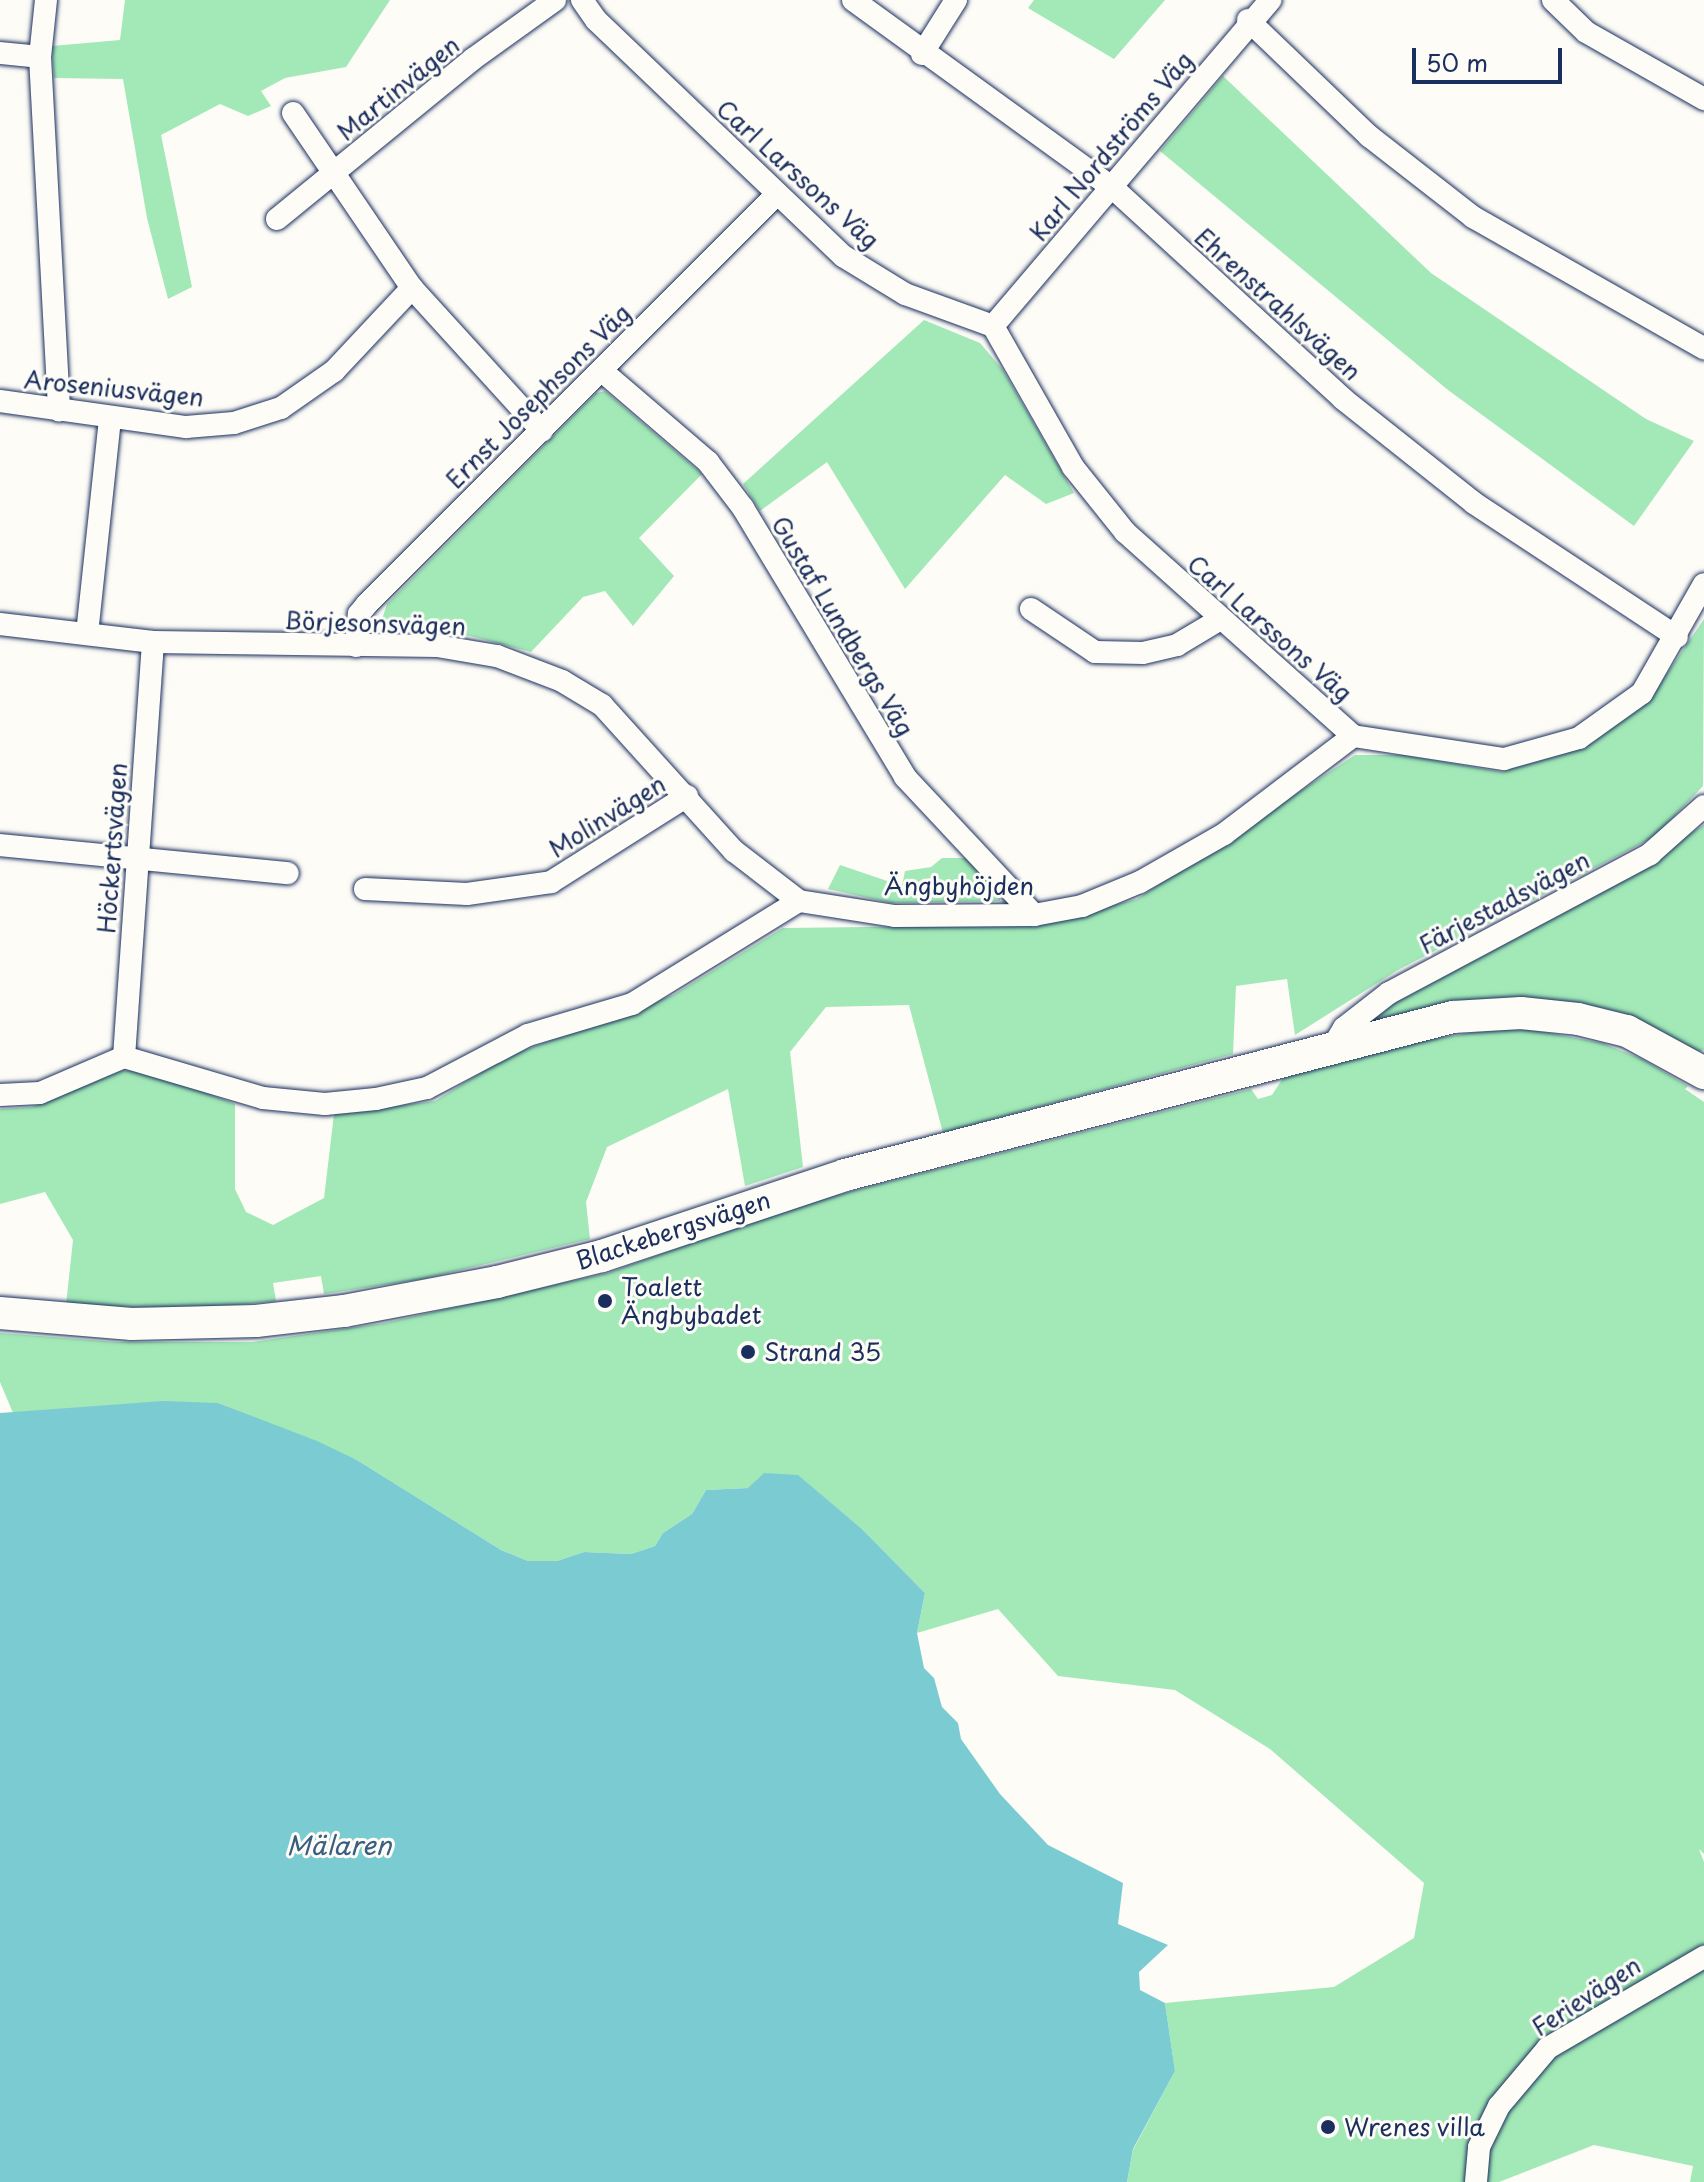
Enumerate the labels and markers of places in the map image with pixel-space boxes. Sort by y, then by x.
place label: Toalett Ängbybadet [621,1273,762,1329]
marker: Toalett Ängbybadet [596,1292,614,1310]
place label: Strand 35 [764,1338,881,1366]
marker: Strand 35 [739,1343,757,1361]
place label: Wrenes villa [1344,2113,1486,2141]
marker: Wrenes villa [1319,2118,1337,2136]

